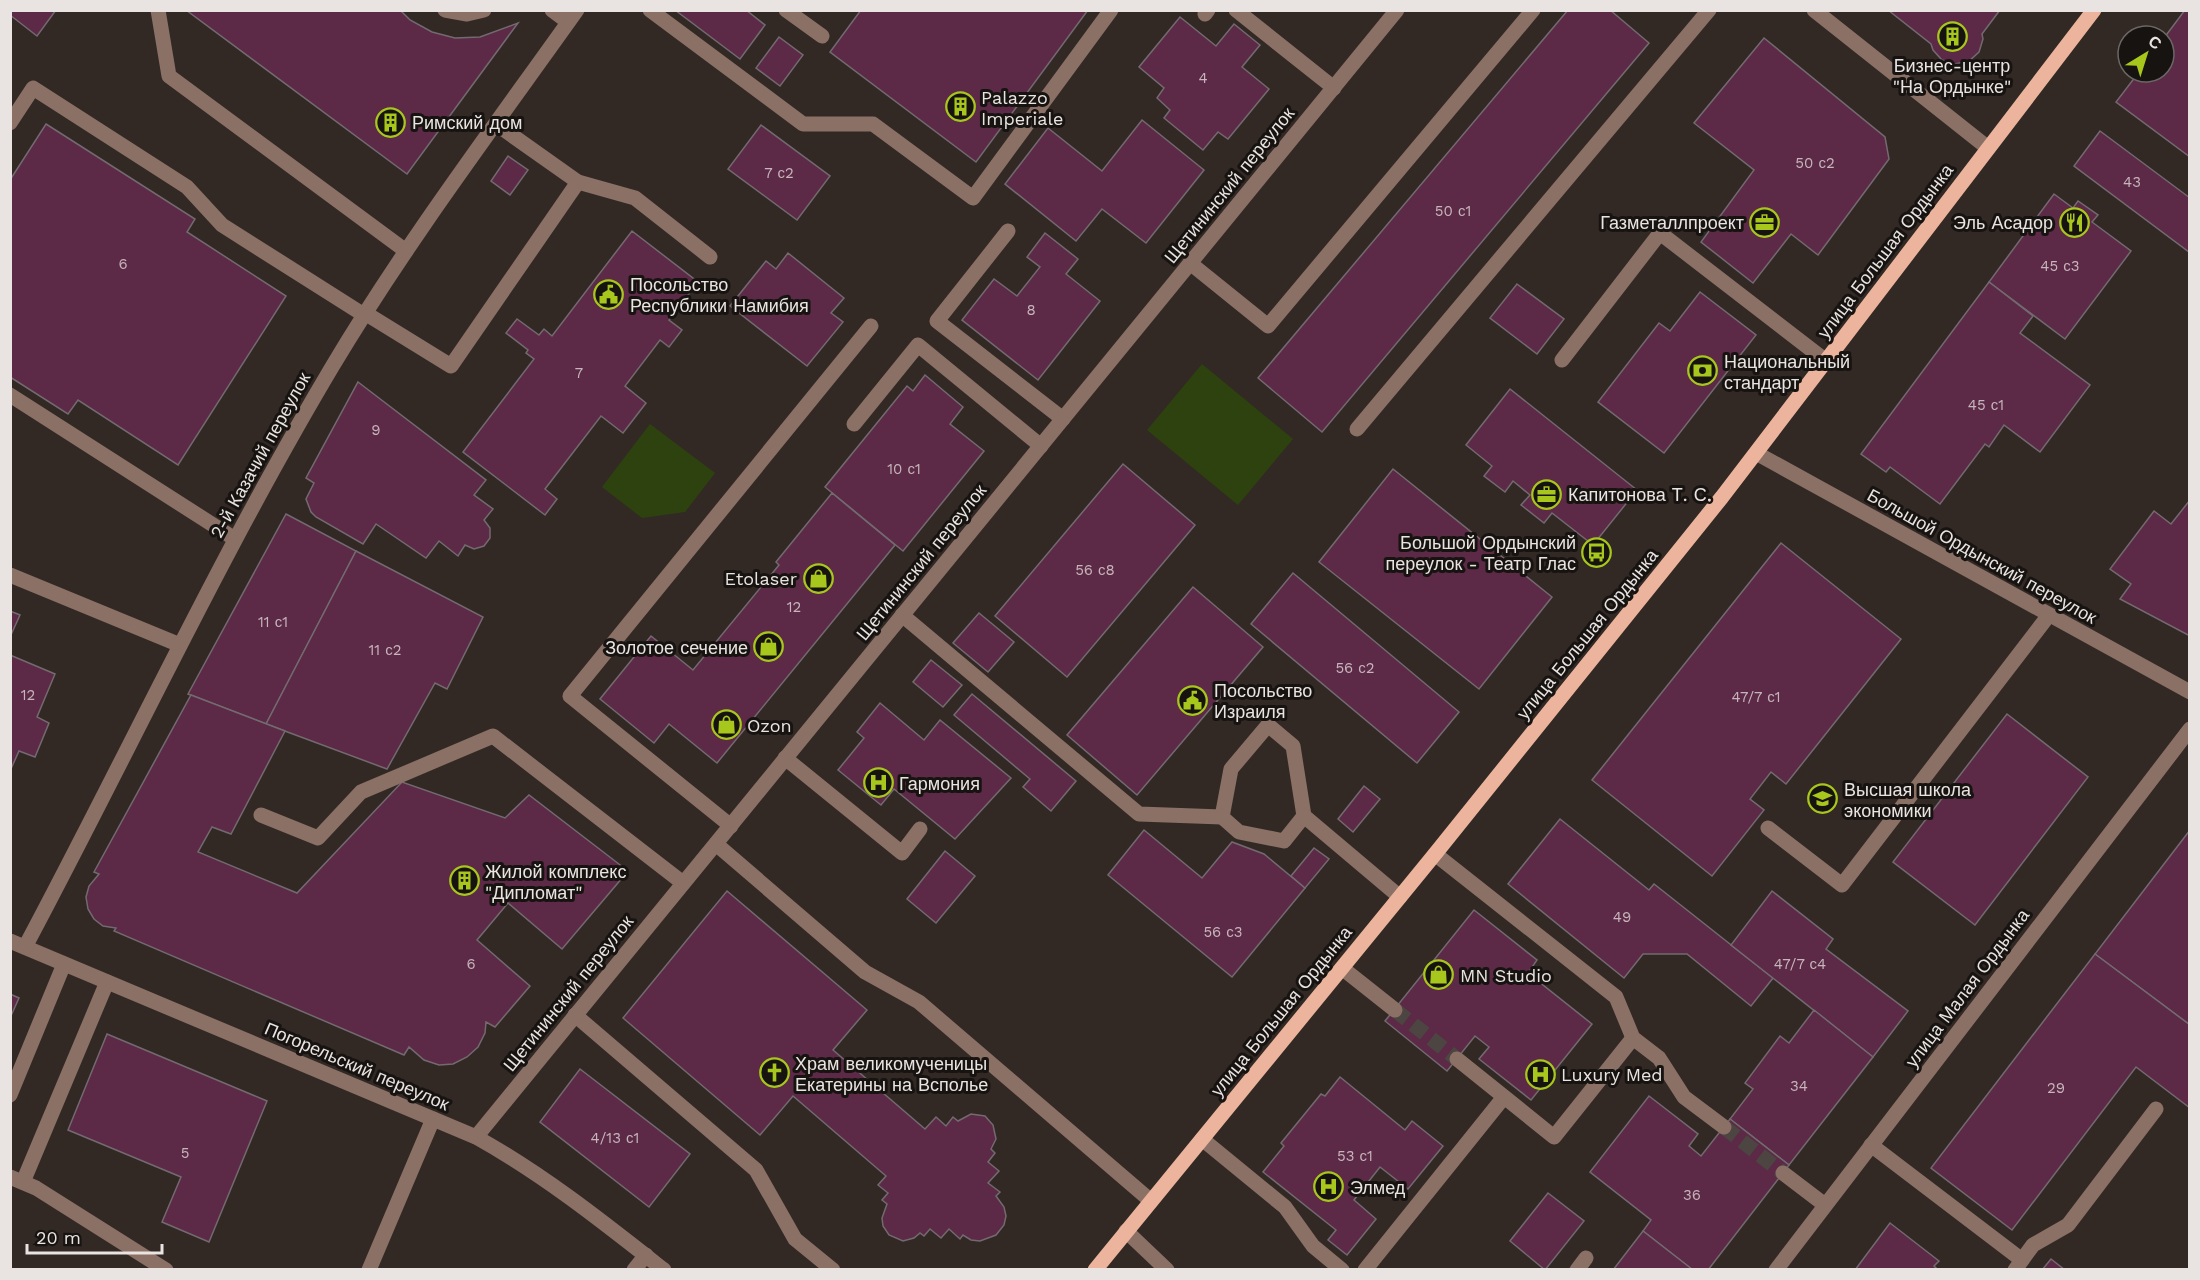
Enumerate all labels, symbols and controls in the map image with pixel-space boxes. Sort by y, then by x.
building icon: Бизнес-центр "На Ордынке" [1936,20,1968,52]
north arrow [2116,24,2176,84]
text: С [2145,32,2166,54]
place label: Бизнес-центр "На Ордынке" [1893,55,2011,97]
house number: 4 [1198,69,1208,87]
place label: Palazzo Imperiale [981,87,1063,129]
building icon: Palazzo Imperiale [944,91,976,123]
street label: Щетининский переулок [1160,103,1298,267]
building icon: Римский дом [375,106,407,138]
place label: Римский дом [412,112,522,133]
house number: 50 с2 [1795,154,1835,172]
street label: улица Большая Ордынка [1813,159,1958,342]
house number: 7 с2 [764,164,794,182]
house number: 43 [2123,173,2141,191]
house number: 50 с1 [1435,202,1471,220]
office icon: Газметаллпроект [1749,206,1781,238]
restaurant icon: Эль Асадор [2058,206,2090,238]
place label: Газметаллпроект [1600,212,1744,233]
place label: Эль Асадор [1953,212,2053,233]
house number: 6 [118,255,128,273]
house number: 45 с3 [2040,257,2080,275]
place label: Посольство Республики Намибия [630,274,809,316]
public building icon: Посольство Республики Намибия [593,278,625,310]
house number: 8 [1026,301,1036,319]
place label: Национальный стандарт [1724,351,1850,393]
bank icon: Национальный стандарт [1687,355,1719,387]
house number: 7 [575,364,583,382]
street label: 2-й Казачий переулок [206,368,314,541]
house number: 45 с1 [1968,396,2004,414]
house number: 9 [371,421,381,439]
house number: 10 с1 [887,460,921,478]
office icon: Капитонова Т. С. [1531,478,1563,510]
street label: Щетининский переулок [852,480,990,644]
place label: Капитонова Т. С. [1568,484,1712,505]
street label: Большой Ордынский переулок [1864,484,2100,628]
place label: Большой Ордынский переулок - Театр Глас [1386,532,1576,574]
bus stop icon: Большой Ордынский переулок - Театр Глас [1581,536,1613,568]
street label: улица Большая Ордынка [1512,544,1663,723]
house number: 56 с8 [1075,561,1115,579]
shop icon: Etolaser [802,562,834,594]
place label: Etolaser [725,568,797,589]
house number: 12 [787,598,801,616]
house number: 11 с1 [258,613,288,631]
shop icon: Золотое сечение [753,631,785,663]
place label: Золотое сечение [605,637,748,658]
house number: 11 с2 [368,641,402,659]
house number: 56 с2 [1335,659,1375,677]
place label: Посольство Израиля [1214,680,1312,722]
public building icon: Посольство Израиля [1177,684,1209,716]
house number: 12 [21,686,35,704]
house number: 47/7 с1 [1732,688,1780,706]
shop icon: Ozon [710,709,742,741]
place label: Ozon [747,715,792,736]
hospital icon: Гармония [862,767,894,799]
place label: Гармония [899,773,980,794]
place label: Высшая школа экономики [1844,779,1972,821]
school or university icon: Высшая школа экономики [1807,783,1839,815]
place label: Жилой комплекс "Дипломат" [485,861,626,903]
building icon: Жилой комплекс "Дипломат" [448,865,480,897]
street label: улица Малая Ордынка [1901,904,2034,1071]
house number: 49 [1613,908,1631,926]
street label: Щетининский переулок [499,911,637,1075]
street label: улица Большая Ордынка [1206,921,1357,1100]
house number: 56 с3 [1203,923,1243,941]
house number: 6 [466,955,476,973]
house number: 47/7 с4 [1774,955,1826,973]
shop icon: MN Studio [1423,959,1455,991]
place label: MN Studio [1460,965,1552,986]
street label: Погорельский переулок [262,1018,452,1114]
place label: Храм великомученицы Екатерины на Всполье [795,1053,988,1095]
church icon: Храм великомученицы Екатерины на Всполье [758,1057,790,1089]
hospital icon: Luxury Med [1524,1058,1556,1090]
place label: Luxury Med [1561,1064,1663,1085]
house number: 34 [1790,1077,1808,1095]
house number: 29 [2047,1079,2065,1097]
house number: 4/13 с1 [591,1129,639,1147]
house number: 5 [181,1144,189,1162]
house number: 53 с1 [1337,1147,1373,1165]
hospital icon: Элмед [1313,1171,1345,1203]
place label: Элмед [1350,1177,1406,1198]
house number: 36 [1683,1186,1701,1204]
scale bar [27,1217,162,1255]
text: 20 m [36,1227,81,1248]

